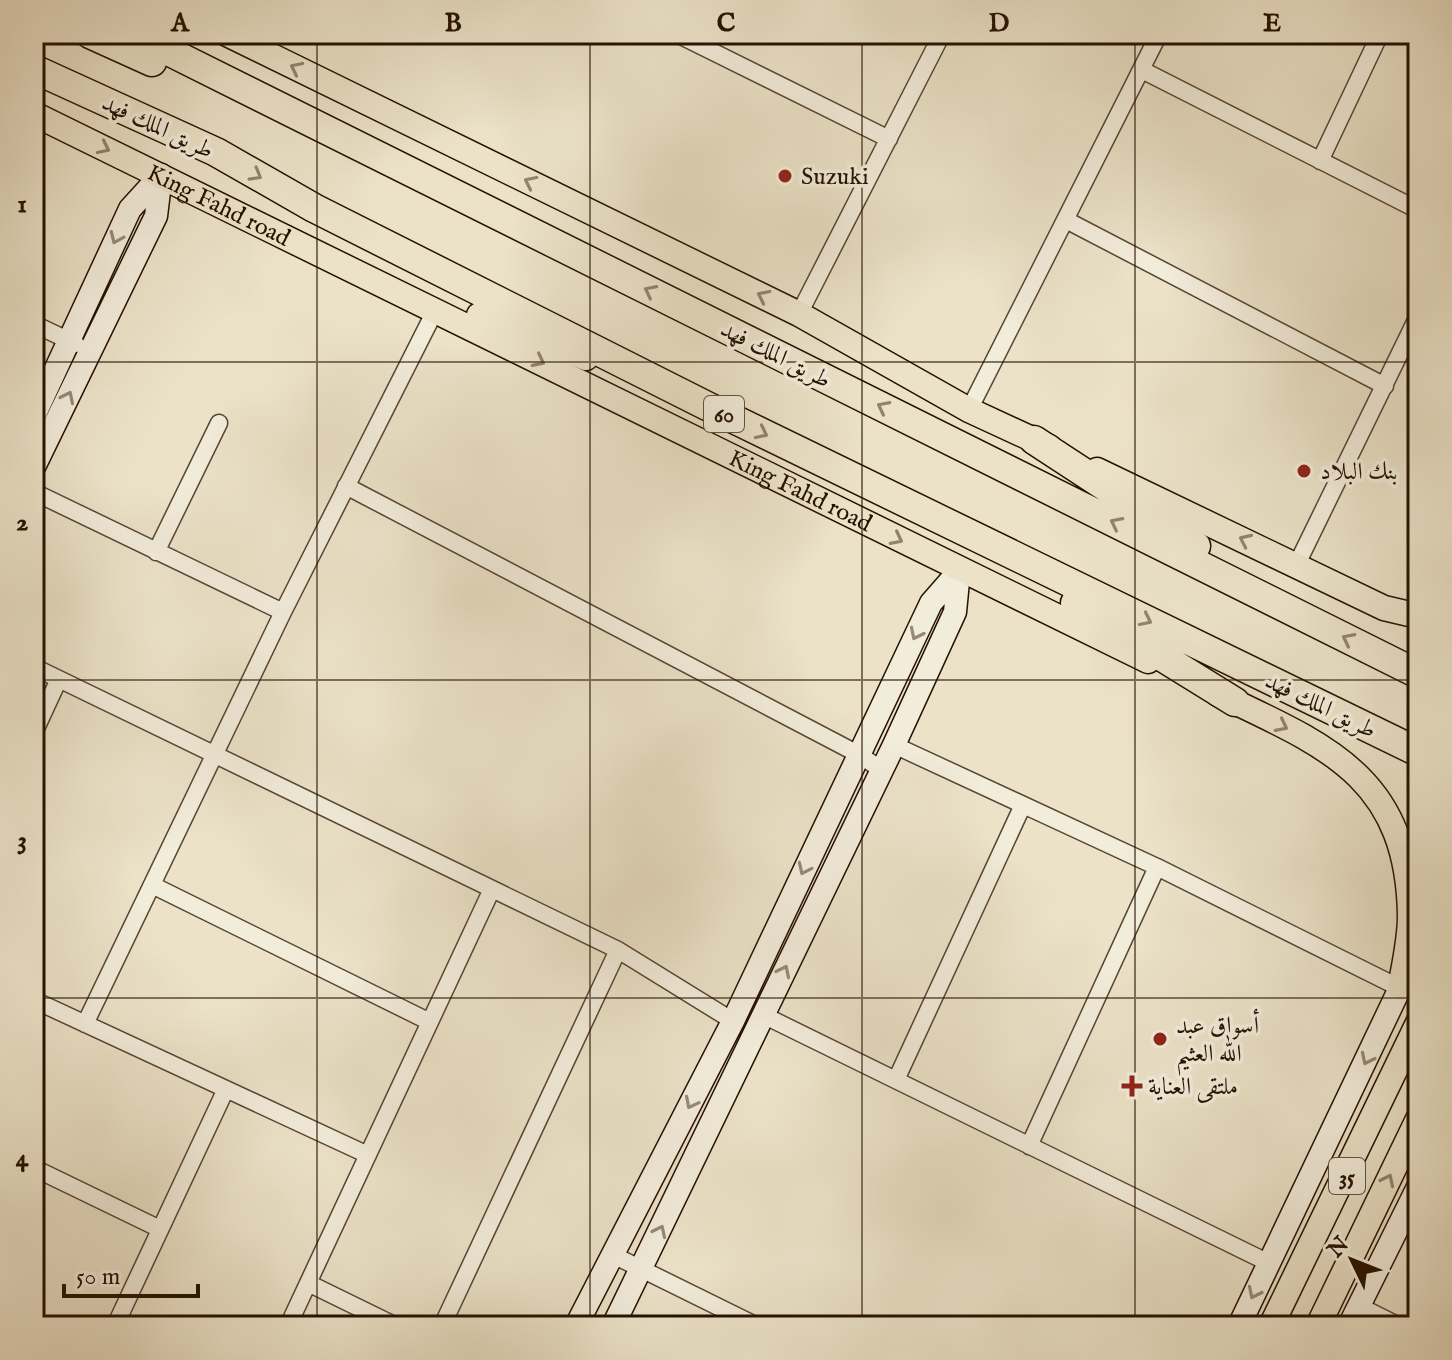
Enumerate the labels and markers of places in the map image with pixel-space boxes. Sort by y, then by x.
place label: Suzuki [801,162,869,193]
marker: Suzuki [776,167,794,185]
place label: بنك البلاد [1320,457,1398,488]
marker: بنك البلاد [1295,462,1313,480]
place label: أسواق عبد الله العثيم [1176,1008,1259,1077]
marker: أسواق عبد الله العثيم [1151,1030,1169,1048]
place label: ملتقى العناية [1148,1072,1238,1103]
marker: ملتقى العناية [1123,1077,1141,1095]

